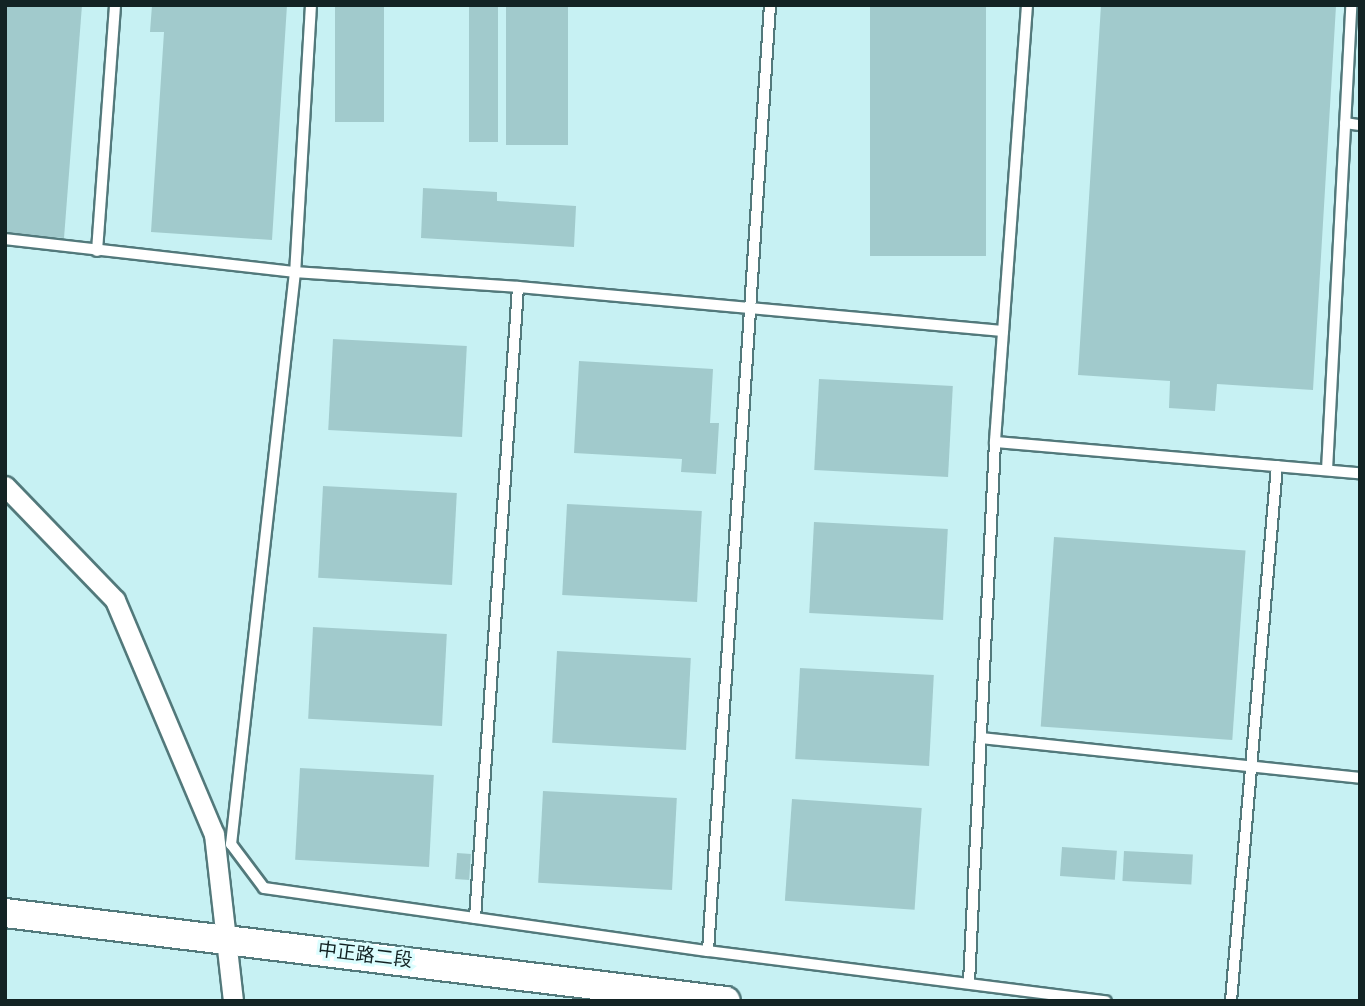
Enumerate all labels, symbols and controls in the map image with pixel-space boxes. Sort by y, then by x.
street label: 中正路二段 [316,939,414,973]

